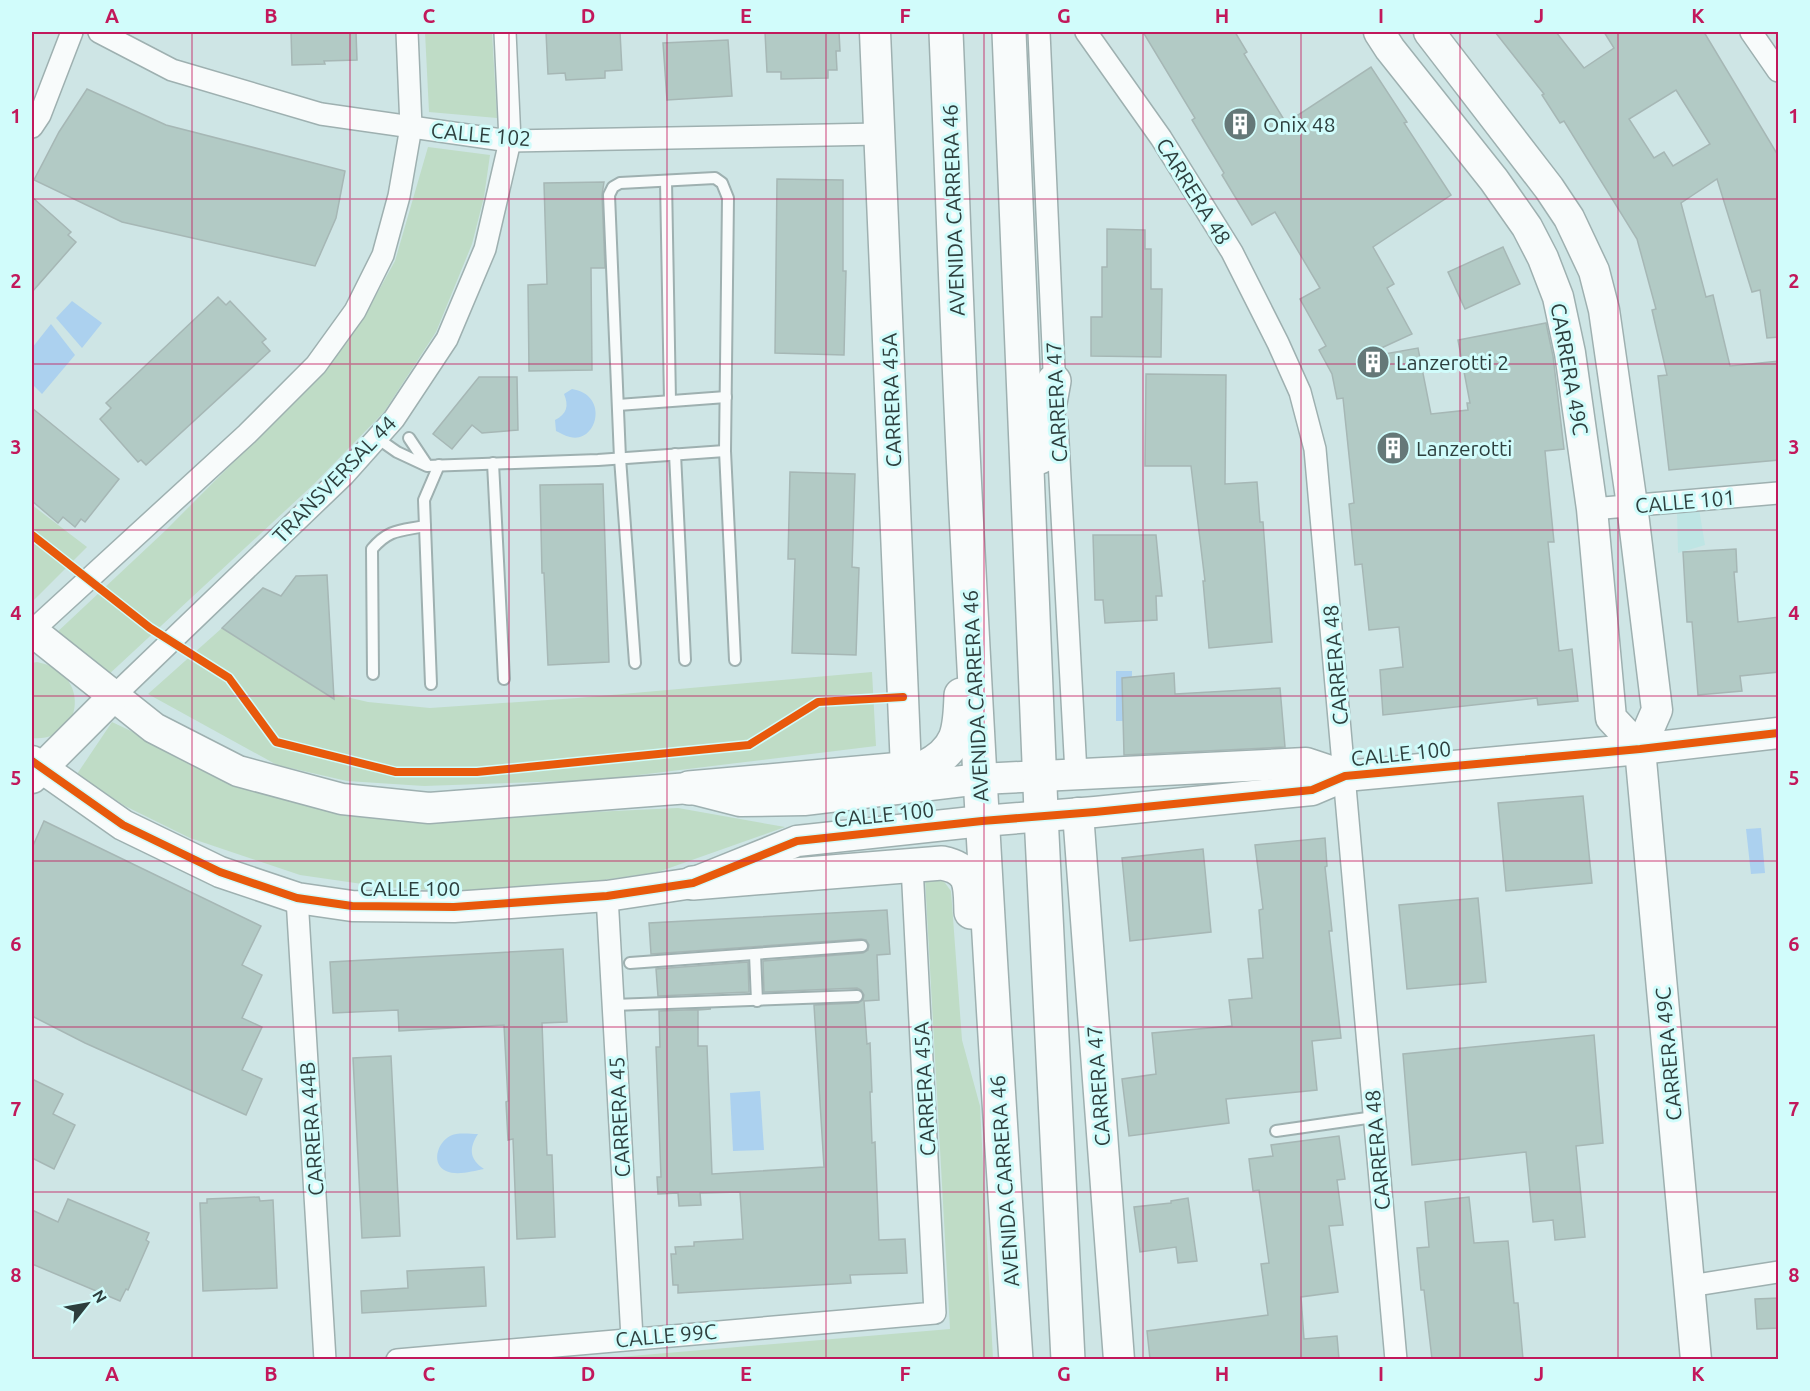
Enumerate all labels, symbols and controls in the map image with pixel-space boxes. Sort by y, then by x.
text: A [105,4,119,27]
text: B [264,4,278,27]
text: C [423,4,436,27]
text: D [581,4,595,27]
text: E [740,4,752,27]
text: F [899,4,911,27]
text: G [1057,4,1071,27]
text: H [1215,4,1229,27]
text: I [1378,4,1384,27]
text: J [1534,4,1544,27]
text: K [1691,4,1705,27]
text: 1 [10,104,22,127]
street label: AVENIDA CARRERA 46 [937,104,969,316]
text: 1 [1788,104,1800,127]
building icon: Onix 48 [1222,106,1258,142]
place label: Onix 48 [1263,112,1336,136]
street label: CALLE 102 [430,118,532,150]
street label: CARRERA 48 [1152,133,1236,249]
text: 2 [10,269,22,292]
text: 2 [1788,269,1800,292]
street label: CARRERA 49C [1547,301,1593,437]
street label: CARRERA 45A [877,332,905,468]
street label: CARRERA 47 [1041,341,1071,463]
building icon: Lanzerotti 2 [1355,344,1391,380]
place label: Lanzerotti 2 [1396,350,1509,374]
street label: TRANSVERSAL 44 [267,411,401,547]
building icon: Lanzerotti [1375,430,1411,466]
text: 3 [10,435,22,458]
text: 3 [1788,435,1800,458]
place label: Lanzerotti [1416,436,1512,460]
street label: CALLE 101 [1634,485,1736,517]
street label: AVENIDA CARRERA 46 [957,590,993,802]
text: 4 [10,601,22,624]
text: 4 [1788,601,1800,624]
street label: CARRERA 48 [1318,604,1352,726]
street label: CALLE 100 [1350,736,1452,770]
text: 5 [10,766,22,789]
text: 5 [1788,766,1800,789]
street label: CALLE 100 [833,797,935,831]
street label: CALLE 100 [360,876,460,900]
text: 6 [10,932,22,955]
text: 6 [1788,932,1800,955]
street label: CARRERA 49C [1650,986,1686,1122]
street label: CARRERA 45A [908,1021,940,1157]
street label: CARRERA 47 [1082,1025,1114,1147]
street label: CARRERA 45 [604,1056,634,1178]
street label: CARRERA 44B [294,1061,328,1197]
street label: AVENIDA CARRERA 46 [985,1074,1023,1288]
street label: CARRERA 48 [1360,1089,1394,1211]
text: 7 [10,1097,22,1120]
text: 7 [1788,1097,1800,1120]
text: 8 [10,1263,22,1286]
text: 8 [1788,1263,1800,1286]
north arrow [57,1274,117,1334]
text: N [89,1287,111,1306]
street label: CALLE 99C [614,1319,718,1351]
text: A [105,1362,119,1385]
text: B [264,1362,278,1385]
text: C [423,1362,436,1385]
text: D [581,1362,595,1385]
text: E [740,1362,752,1385]
text: F [899,1362,911,1385]
text: G [1057,1362,1071,1385]
text: H [1215,1362,1229,1385]
text: I [1378,1362,1384,1385]
text: J [1534,1362,1544,1385]
text: K [1691,1362,1705,1385]

